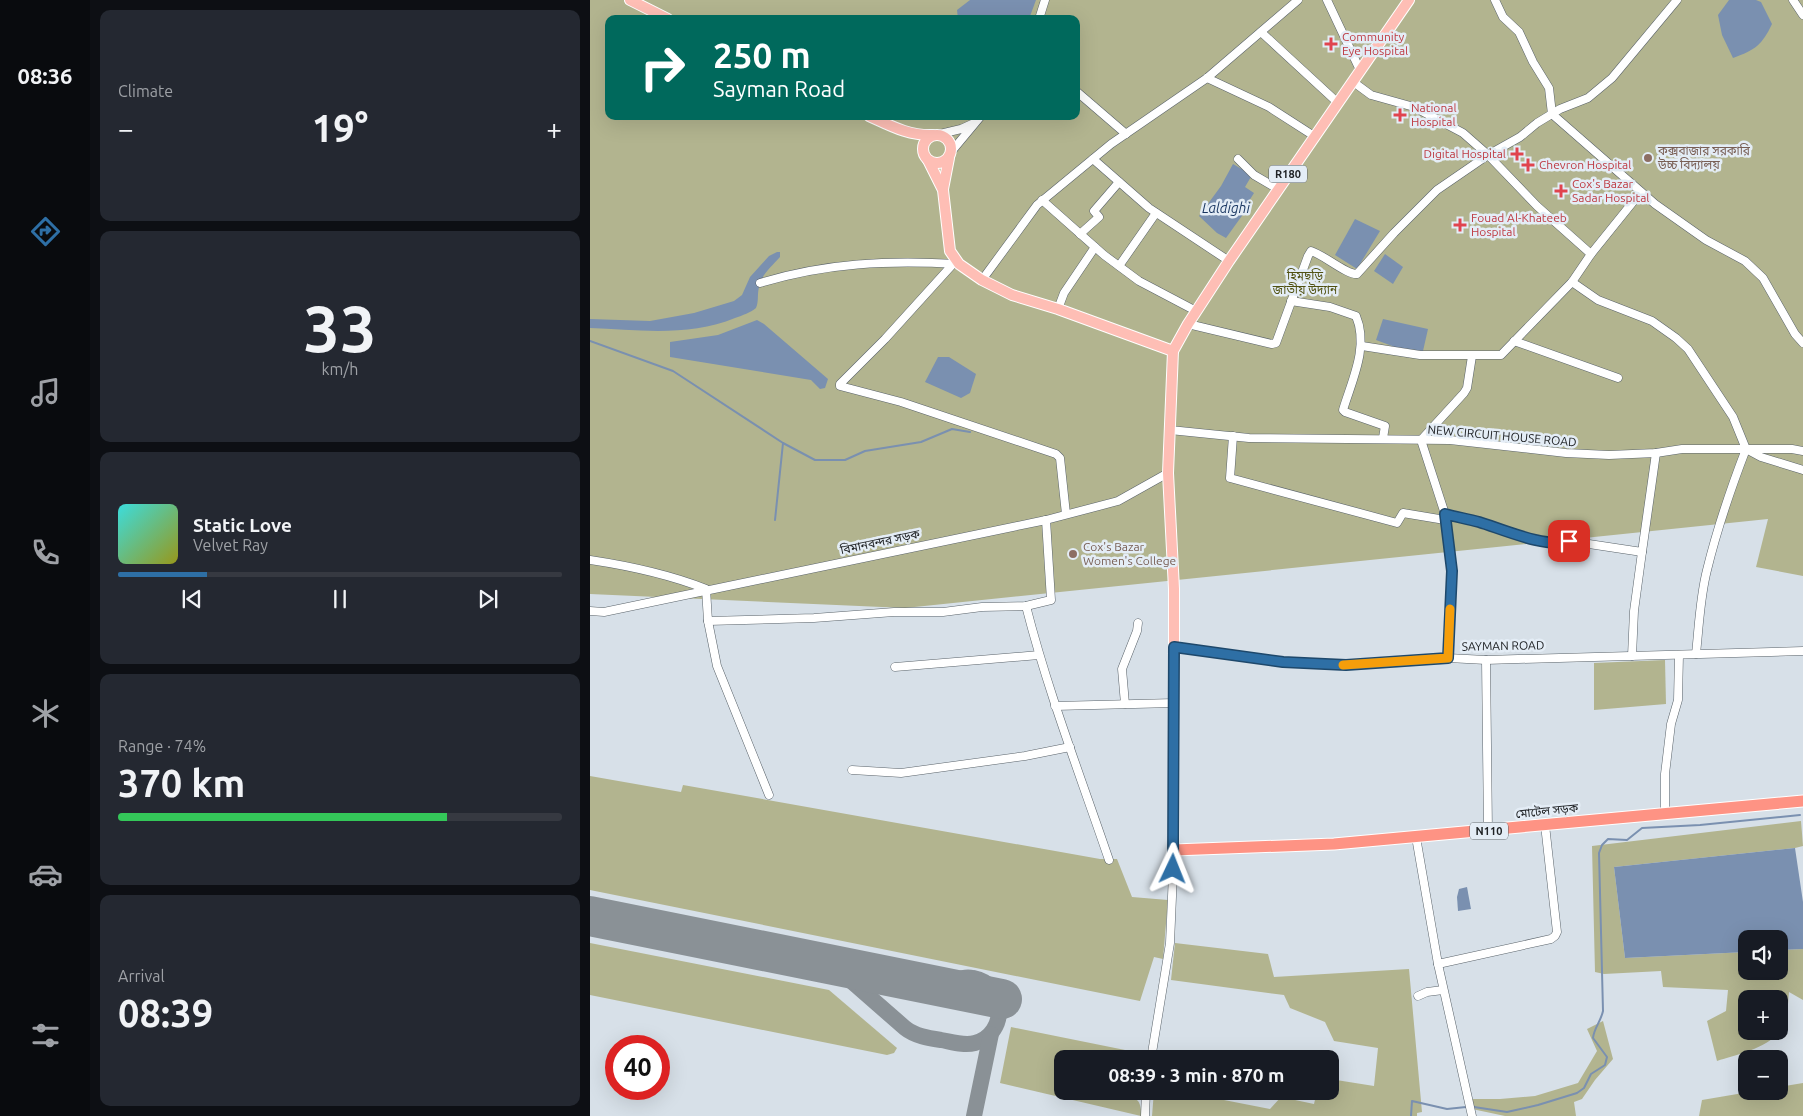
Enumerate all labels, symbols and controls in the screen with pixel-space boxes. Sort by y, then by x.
place label: Community Eye Hospital [1342,30,1408,57]
icon: right [630,35,695,100]
text: 250 m [713,35,811,75]
marker: Community Eye Hospital [1324,37,1338,51]
text: 08:36 [17,63,73,88]
text: Sayman Road [713,76,845,101]
text: Climate [118,82,173,100]
place label: National Hospital [1411,101,1457,128]
text: 19° [312,107,368,149]
marker: National Hospital [1393,108,1407,122]
text: − [118,113,134,144]
text: + [546,113,562,144]
place label: কক্সবাজার সরকারি উচ্চ বিদ্যালয় [1657,143,1751,171]
place label: Digital Hospital [1424,147,1506,160]
marker: Digital Hospital [1510,147,1524,161]
marker: কক্সবাজার সরকারি উচ্চ বিদ্যালয় [1642,152,1654,164]
marker: Chevron Hospital [1521,158,1535,172]
place label: Chevron Hospital [1539,158,1631,171]
road number: R180 [1269,165,1307,182]
place label: Cox's Bazar Sadar Hospital [1572,177,1650,204]
marker: Cox's Bazar Sadar Hospital [1554,184,1568,198]
water label: Laldighi [1202,200,1250,216]
place label: Fouad Al-Khateeb Hospital [1471,211,1567,238]
icon: directions [28,214,63,249]
marker: Fouad Al-Khateeb Hospital [1453,218,1467,232]
park label: হিমছড়ি জাতীয় উদ্যান [1272,268,1338,296]
text: 33 [303,291,377,364]
text: km/h [322,360,358,378]
icon: music [28,375,63,410]
street label: NEW CIRCUIT HOUSE ROAD [1427,423,1577,448]
text: Static Love [193,514,292,536]
pin [1548,520,1590,562]
street label: বিমানবন্দর সড়ক [838,526,921,557]
icon: arrive [1555,527,1583,555]
icon: phone [28,535,63,570]
text: Velvet Ray [193,536,268,554]
place label: Cox's Bazar Women's College [1083,540,1176,567]
marker: Cox's Bazar Women's College [1067,548,1079,560]
icon: previous [178,585,206,613]
icon: pause [326,585,354,613]
icon: next [474,585,502,613]
street label: SAYMAN ROAD [1462,638,1544,653]
icon: climate [28,696,63,731]
text: Range · 74% [118,737,206,755]
text: 370 km [118,762,245,804]
street label: মোটেল সড়ক [1515,800,1579,821]
road number: N110 [1470,822,1508,839]
position arrow [1146,842,1198,894]
icon: car [28,857,63,892]
map controls [1738,930,1788,1100]
button: sound [1738,930,1788,980]
text: Arrival [118,967,165,985]
button: + [1738,990,1788,1040]
text: 08:39 [118,992,213,1034]
icon: filters [28,1018,63,1053]
speed limit sign: 40 [605,1035,670,1100]
button: − [1738,1050,1788,1100]
text: 08:39 · 3 min · 870 m [1109,1064,1284,1086]

